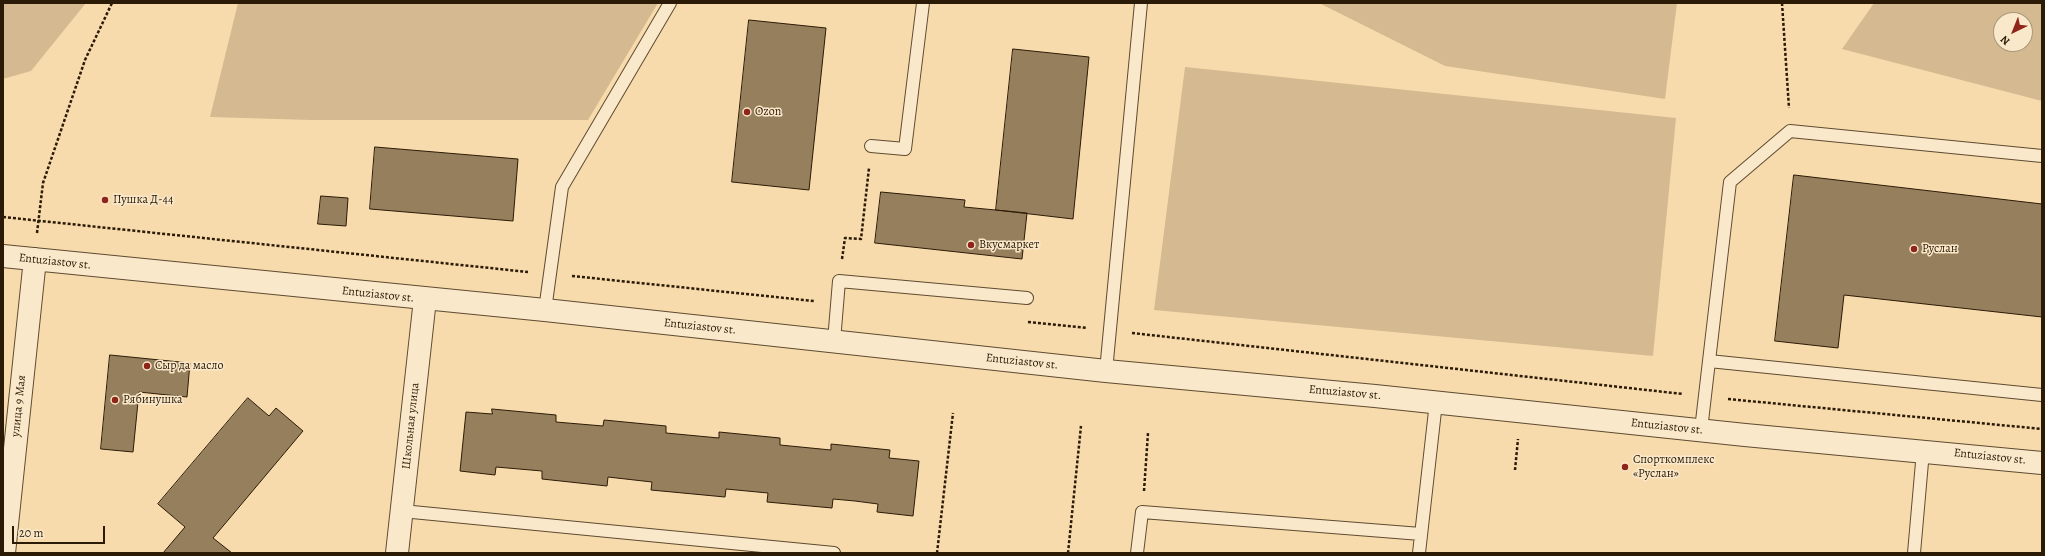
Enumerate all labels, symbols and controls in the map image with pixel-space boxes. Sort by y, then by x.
north arrow [1993,12,2033,52]
text: N [1997,32,2013,49]
place label: Ozon [755,105,781,119]
marker: Ozon [742,107,752,117]
place label: Пушка Д-44 [113,193,173,207]
marker: Пушка Д-44 [100,195,110,205]
place label: Вкусмаркет [979,238,1039,252]
marker: Вкусмаркет [966,240,976,250]
place label: Руслан [1922,242,1958,256]
marker: Руслан [1909,244,1919,254]
street label: Entuziastov st. [18,251,92,273]
street label: Entuziastov st. [341,284,415,306]
street label: Entuziastov st. [663,316,737,338]
street label: Entuziastov st. [985,351,1059,373]
place label: Сыр да масло [155,359,224,373]
marker: Сыр да масло [142,361,152,371]
street label: улица 9 Мая [9,374,29,438]
street label: Школьная улица [399,382,423,470]
street label: Entuziastov st. [1308,383,1382,403]
place label: Рябинушка [123,393,182,407]
marker: Рябинушка [110,395,120,405]
street label: Entuziastov st. [1630,416,1704,438]
street label: Entuziastov st. [1953,446,2027,468]
place label: Спорткомплекс «Руслан» [1633,453,1714,481]
marker: Спорткомплекс «Руслан» [1620,462,1630,472]
scale bar [14,518,107,544]
text: 20 m [19,525,43,541]

